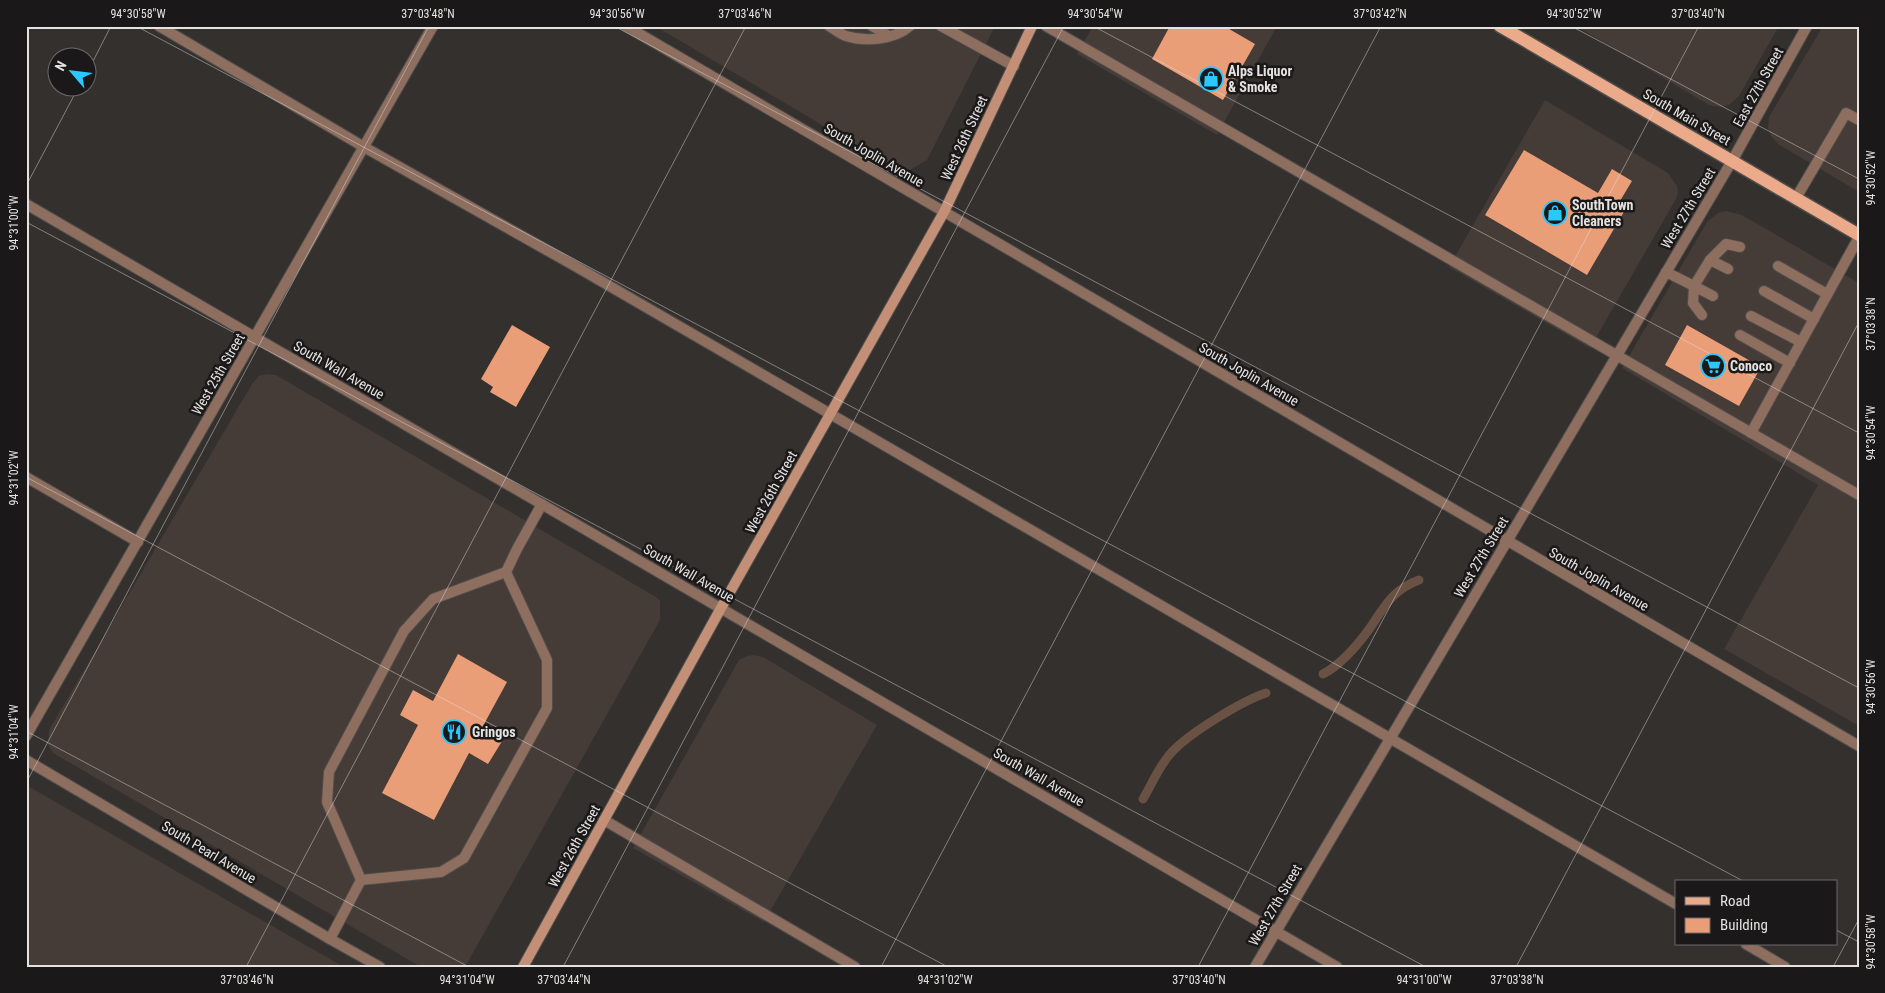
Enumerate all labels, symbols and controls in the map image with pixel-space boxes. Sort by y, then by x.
text: 94°30'58"W [110,7,166,21]
text: 37°03'48"N [401,7,455,21]
text: 94°30'56"W [589,7,645,21]
text: 37°03'46"N [718,7,772,21]
text: 94°30'54"W [1067,7,1123,21]
text: 37°03'42"N [1353,7,1407,21]
text: 94°30'52"W [1546,7,1602,21]
text: 37°03'40"N [1671,7,1725,21]
street label: East 27th Street [1730,45,1786,129]
north arrow [48,48,98,98]
text: N [51,58,70,73]
place label: Alps Liquor & Smoke [1228,63,1292,95]
shop icon: Alps Liquor & Smoke [1198,66,1224,92]
street label: South Main Street [1640,85,1734,149]
street label: West 26th Street [937,93,991,183]
street label: South Joplin Avenue [821,120,927,190]
text: 94°30'52"W [1864,150,1878,206]
street label: West 27th Street [1658,165,1718,251]
text: 94°31'00"W [7,195,21,251]
place label: SouthTown Cleaners [1572,197,1634,229]
shop icon: SouthTown Cleaners [1542,200,1568,226]
text: 37°03'38"N [1864,297,1878,351]
street label: West 25th Street [188,330,248,418]
street label: South Wall Avenue [291,338,388,403]
street label: South Joplin Avenue [1196,339,1302,409]
supermarket icon: Conoco [1700,353,1726,379]
place label: Conoco [1730,358,1772,374]
text: 94°30'54"W [1864,405,1878,461]
street label: West 26th Street [742,448,800,536]
text: 94°31'02"W [7,450,21,506]
street label: West 27th Street [1451,514,1511,600]
street label: South Wall Avenue [641,541,738,606]
street label: South Joplin Avenue [1546,544,1652,614]
text: 94°30'56"W [1864,659,1878,715]
text: 94°31'04"W [7,704,21,760]
restaurant icon: Gringos [441,719,467,745]
place label: Gringos [472,724,516,740]
street label: South Wall Avenue [991,745,1088,810]
street label: West 26th Street [545,802,603,890]
street label: South Pearl Avenue [159,818,259,887]
street label: West 27th Street [1245,861,1305,949]
legend [1675,880,1838,946]
text: Road [1720,892,1750,910]
text: 94°30'58"W [1864,914,1878,970]
text: Building [1720,916,1768,934]
text: 37°03'46"N [220,973,274,987]
text: 94°31'04"W [439,973,495,987]
text: 37°03'44"N [537,973,591,987]
text: 94°31'02"W [917,973,973,987]
text: 37°03'40"N [1172,973,1226,987]
text: 94°31'00"W [1396,973,1452,987]
text: 37°03'38"N [1490,973,1544,987]

